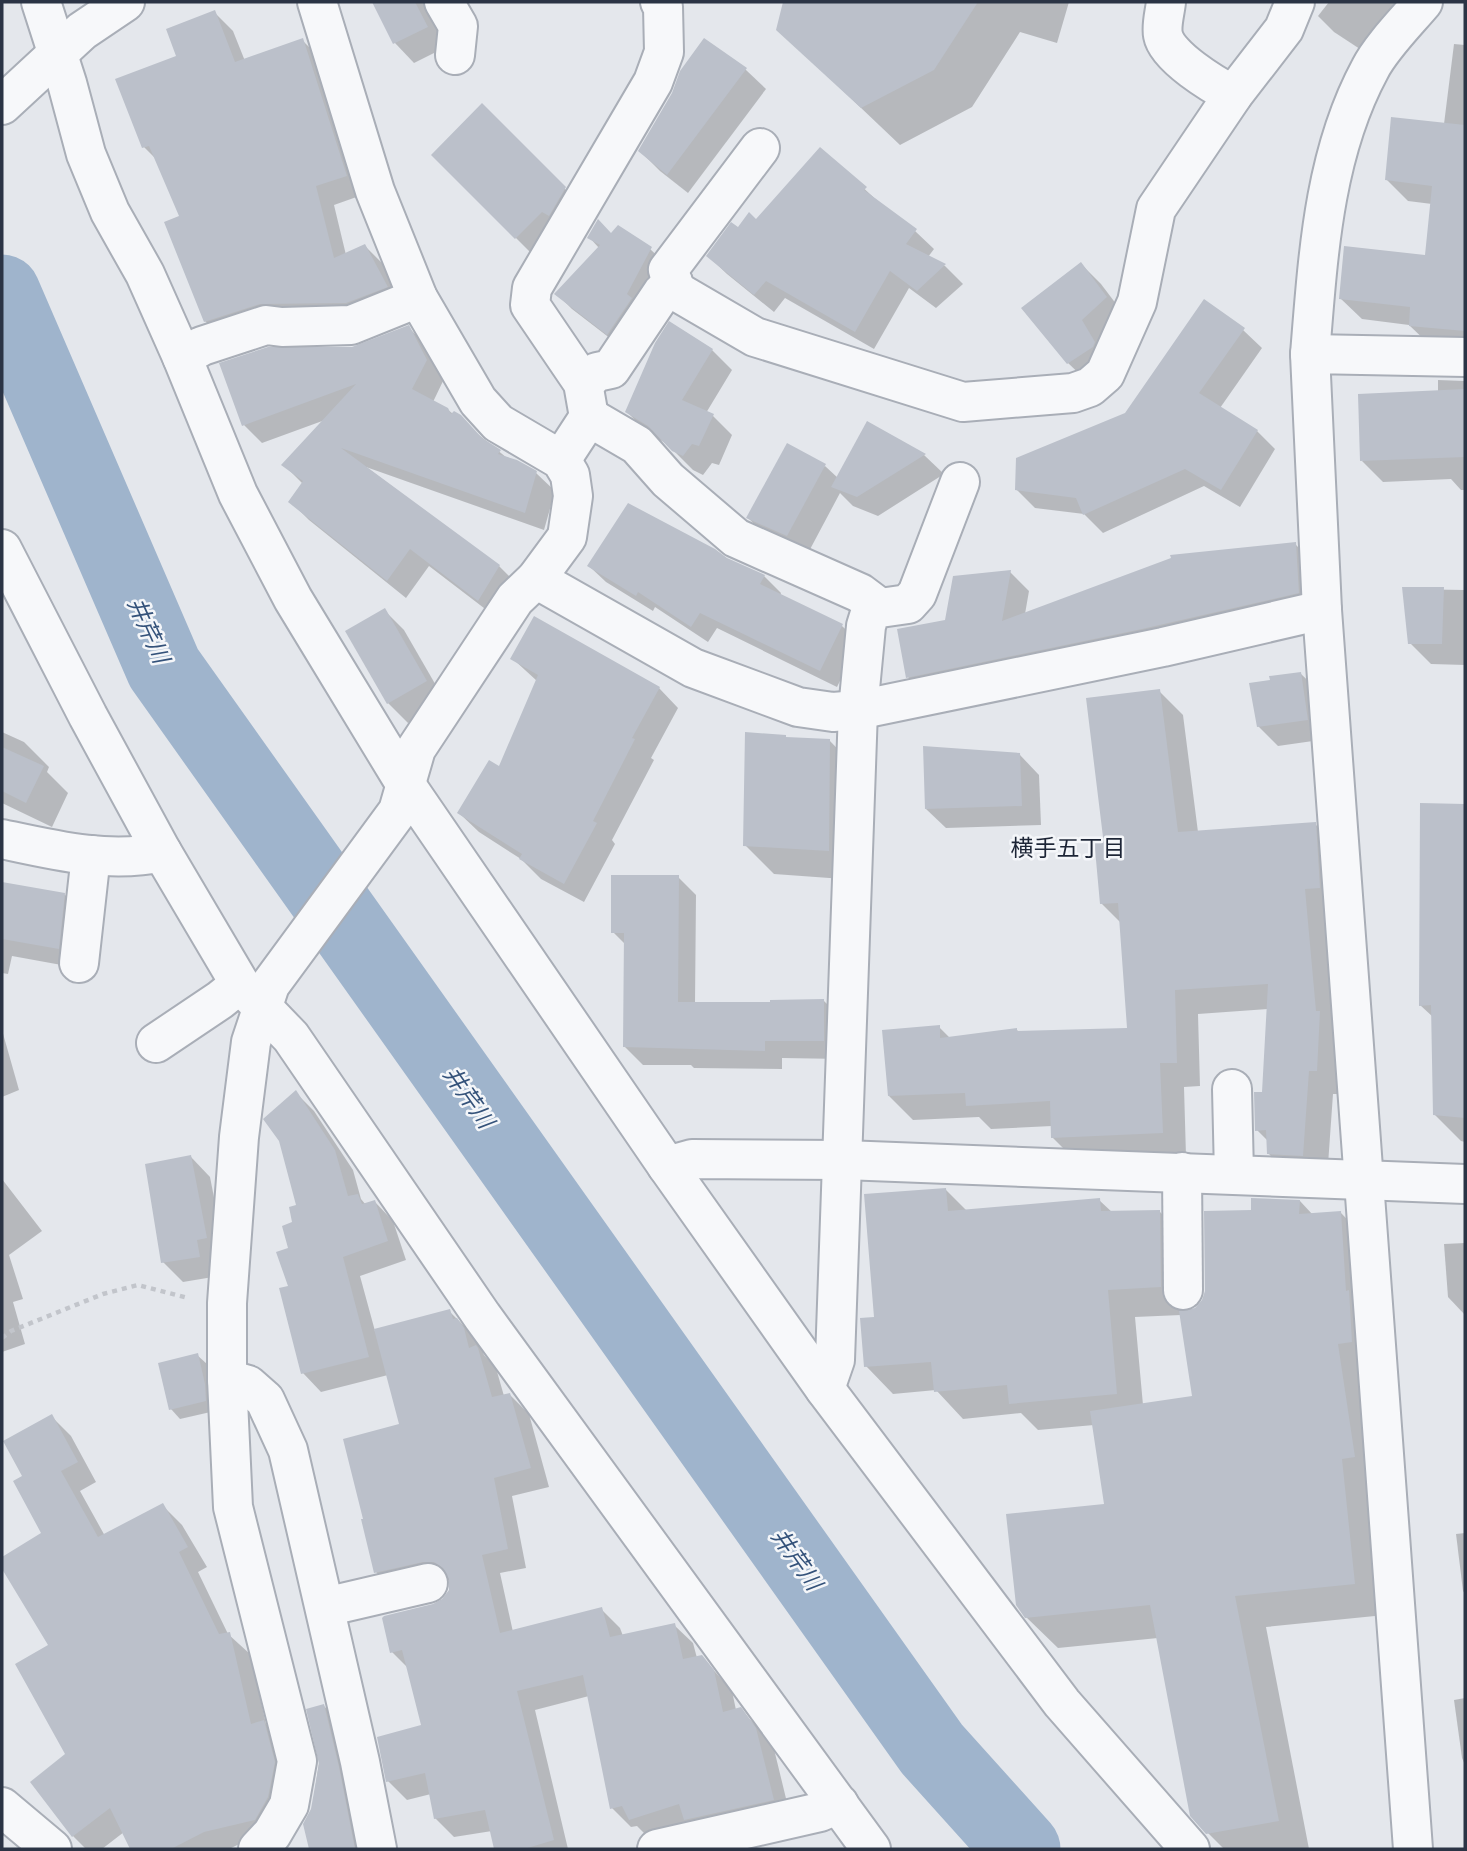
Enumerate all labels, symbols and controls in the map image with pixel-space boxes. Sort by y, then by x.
water label: 井芹川 [122,593,177,670]
district label: 横手五丁目 [1011,833,1126,862]
water label: 井芹川 [437,1060,502,1136]
water label: 井芹川 [765,1522,830,1598]

